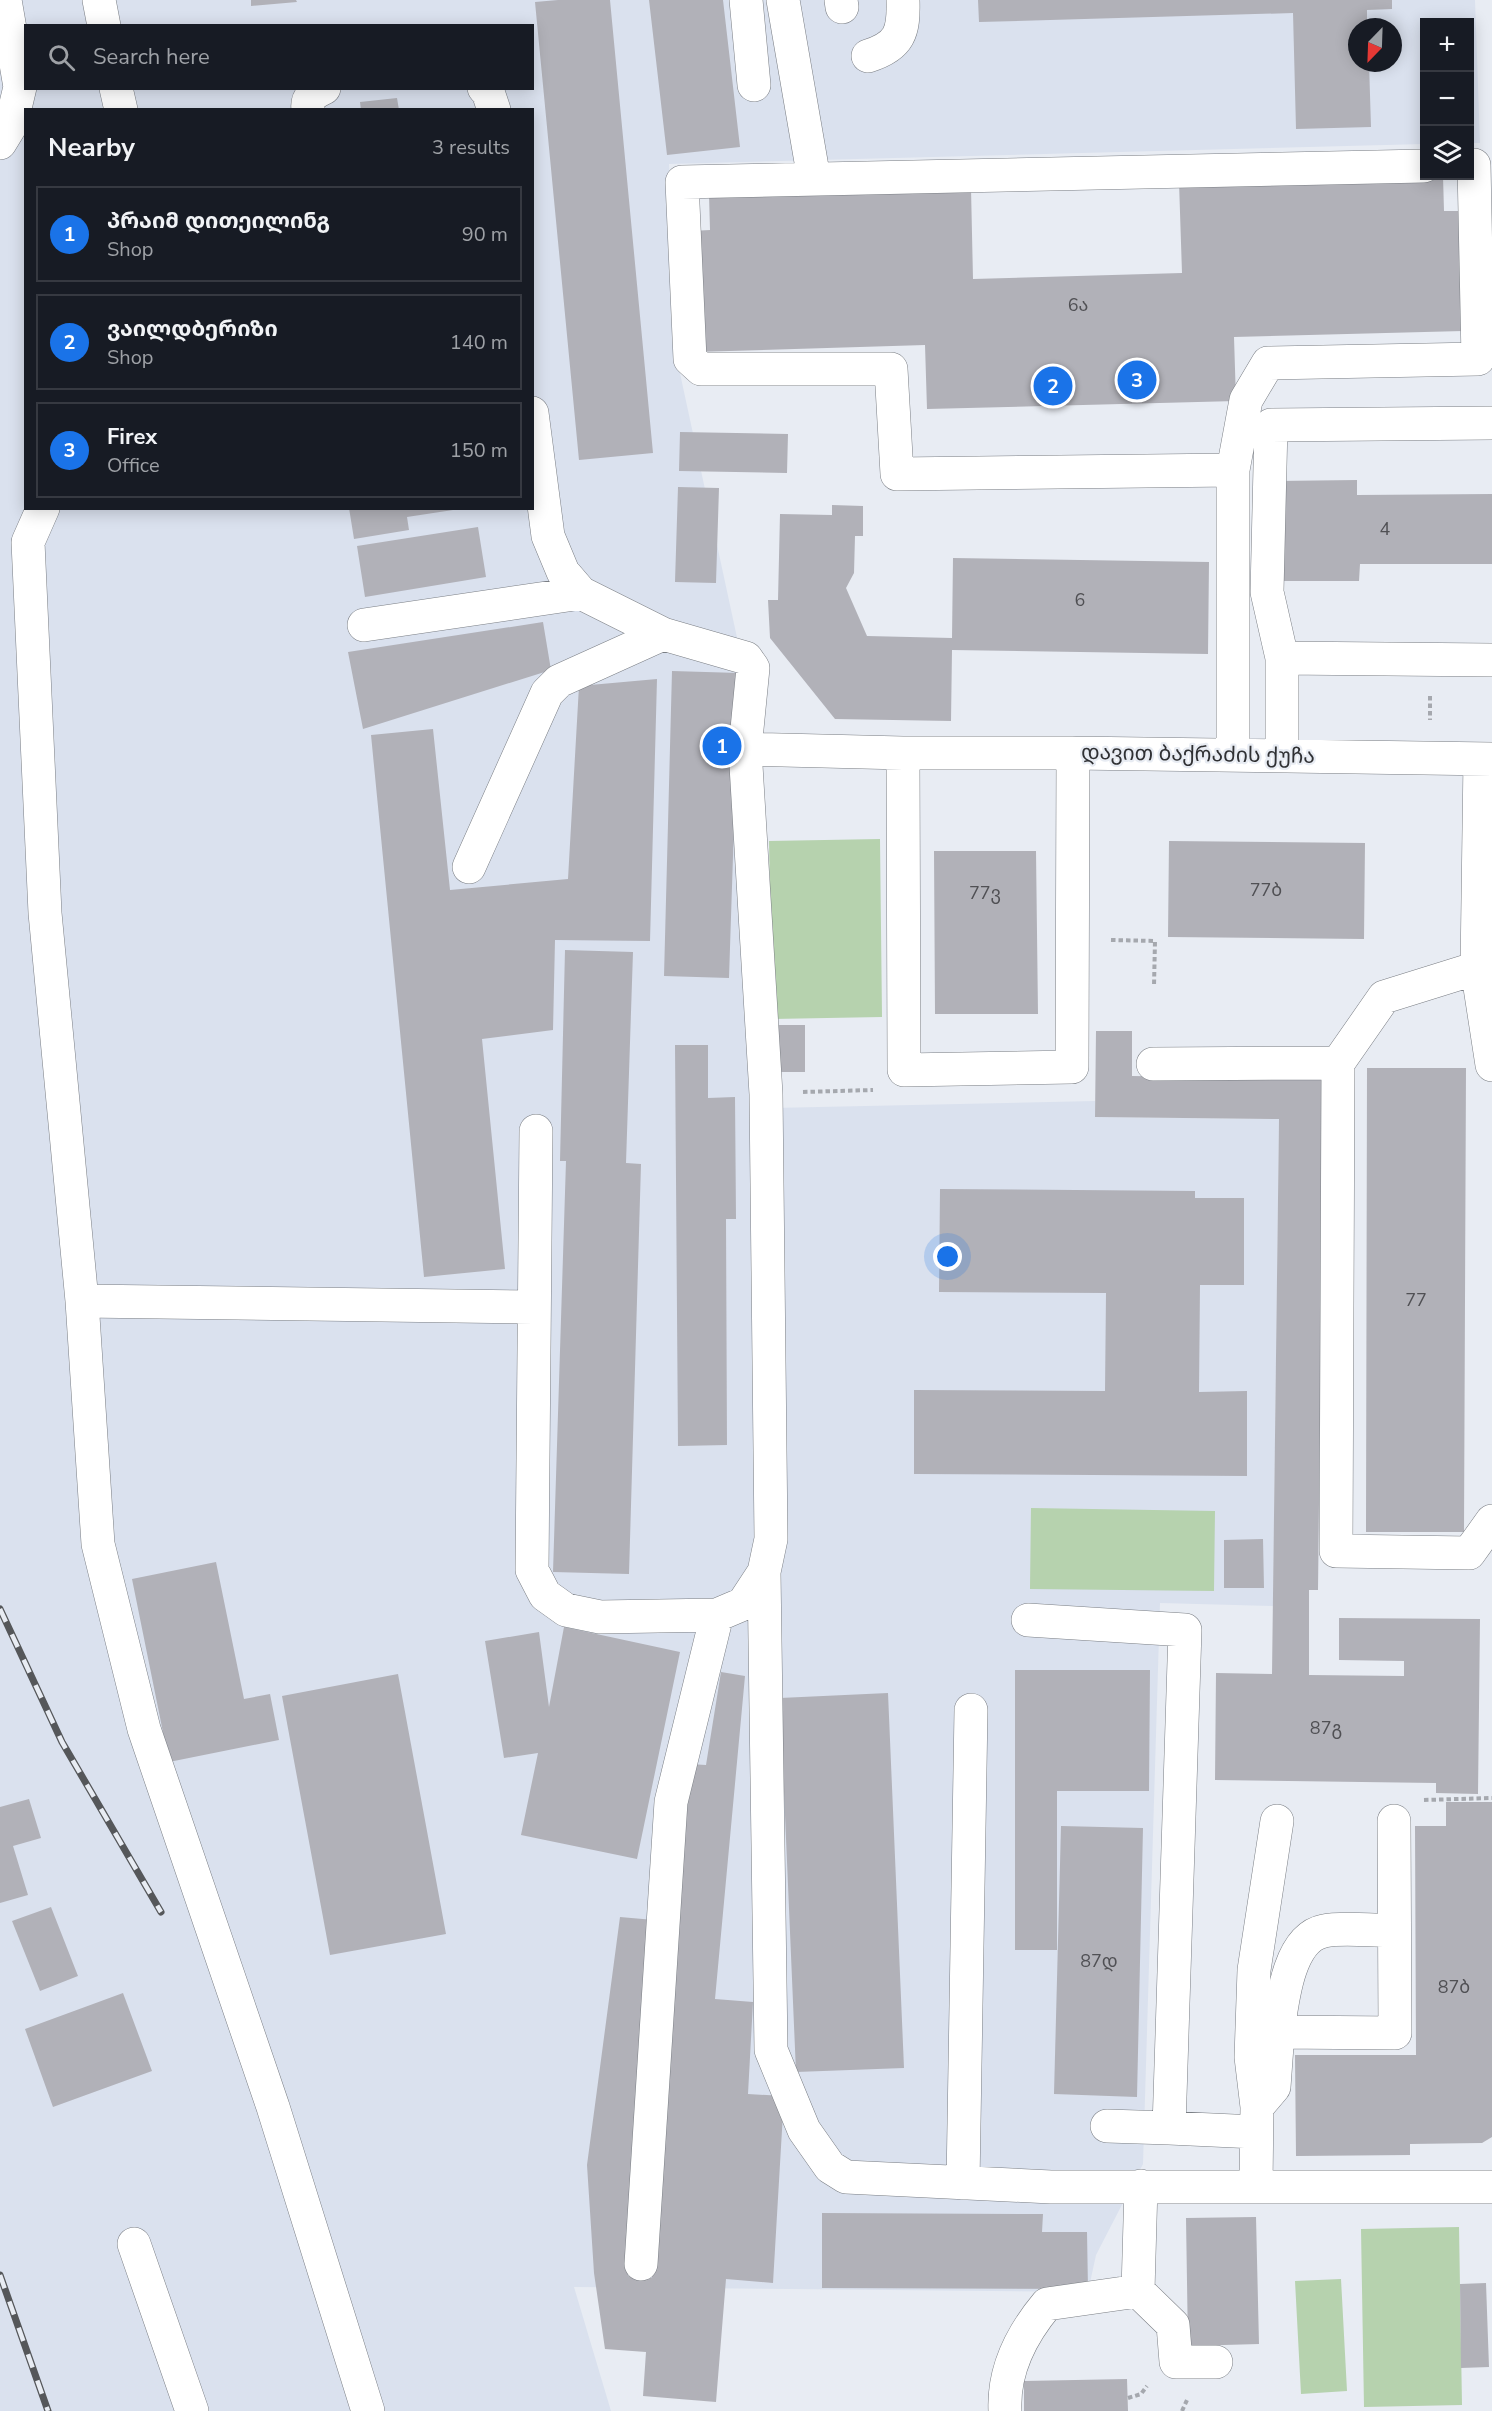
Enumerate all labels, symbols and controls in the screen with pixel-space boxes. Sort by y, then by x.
north arrow [1348,18,1402,72]
map controls [1420,18,1474,180]
button: + [1420,18,1474,72]
search box [24,24,534,90]
icon: search [45,41,78,74]
text: Search here [93,42,210,72]
button: − [1420,72,1474,126]
button: layers [1420,126,1474,180]
text: Nearby [48,130,135,165]
text: 3 results [432,134,510,161]
text: პრაიმ დითეილინგ [107,206,330,236]
text: 1 [64,221,76,248]
text: 90 m [462,221,508,248]
text: Shop [107,236,153,263]
house number: 6ა [1068,293,1088,317]
text: ვაილდბერიზი [107,314,278,344]
text: 2 [64,329,76,356]
text: 140 m [450,329,508,356]
text: Shop [107,344,153,371]
pin: 3 [1118,358,1156,403]
pin: 2 [1034,364,1072,408]
text: Firex [107,422,157,452]
text: 3 [64,437,76,464]
text: 150 m [450,437,508,464]
text: Office [107,452,160,479]
house number: 4 [1380,517,1391,541]
house number: 6 [1075,588,1085,612]
pin: 1 [702,724,742,768]
street label: დავით ბაქრაძის ქუჩა [1081,738,1315,770]
house number: 77ბ [1250,878,1282,902]
house number: 77ვ [969,881,1001,905]
your location [933,1242,962,1271]
house number: 77 [1405,1288,1427,1312]
house number: 87გ [1310,1716,1342,1740]
house number: 87დ [1080,1949,1118,1973]
house number: 87ბ [1438,1975,1470,1999]

